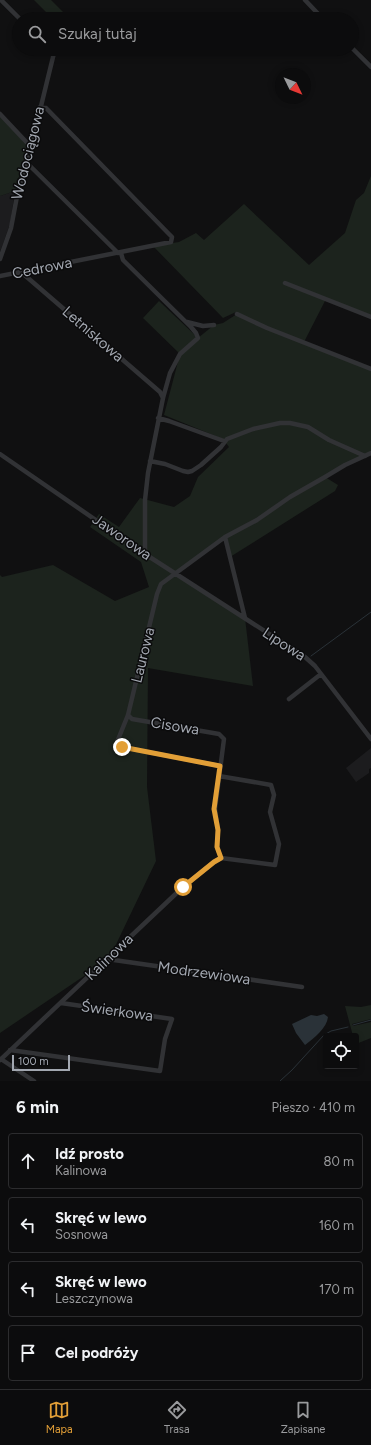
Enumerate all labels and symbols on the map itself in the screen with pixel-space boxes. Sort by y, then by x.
north arrow [275,68,311,104]
street label: Wodociągowa [8,104,48,202]
street label: Cedrowa [11,253,73,283]
street label: Letniskowa [59,302,127,366]
street label: Jaworowa [89,510,155,564]
street label: Lipowa [259,623,309,665]
street label: Laurowa [127,625,159,685]
street label: Cisowa [149,713,201,739]
route end [113,738,131,756]
route start [174,878,192,896]
street label: Kalinowa [81,930,137,984]
street label: Modrzewiowa [156,958,252,988]
street label: Świerkowa [80,997,154,1025]
scale bar [12,1053,70,1072]

